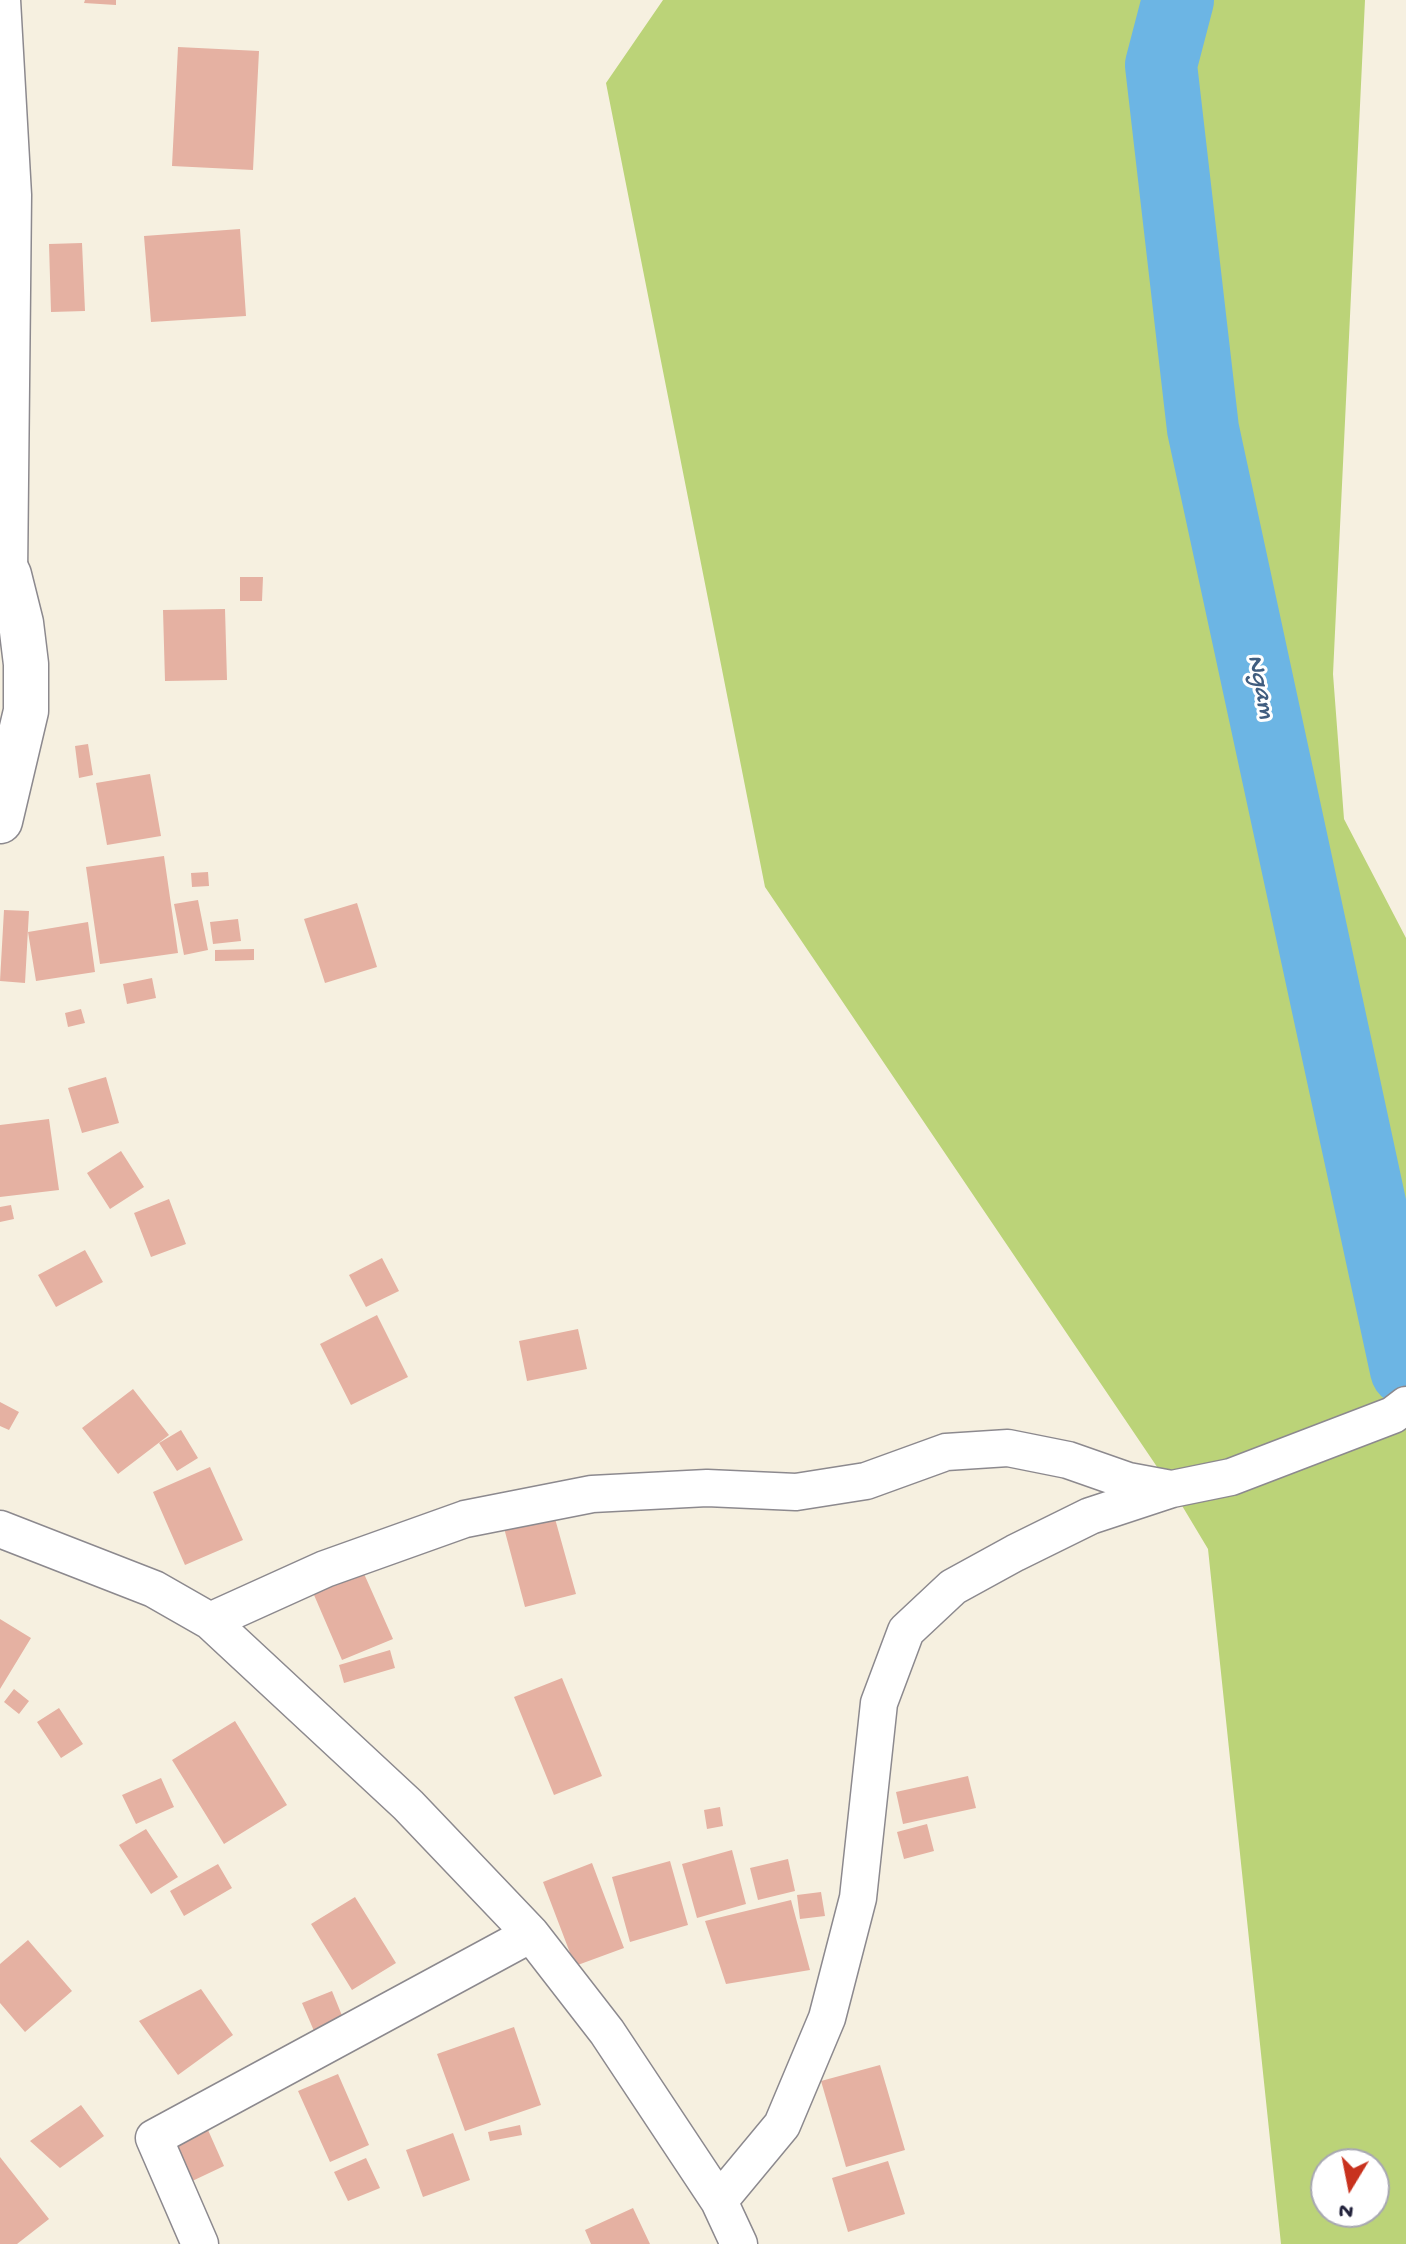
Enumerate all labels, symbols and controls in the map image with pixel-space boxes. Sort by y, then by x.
water label: Ngam [1237,652,1281,722]
north arrow [1310,2148,1390,2228]
text: N [1337,2196,1356,2224]

